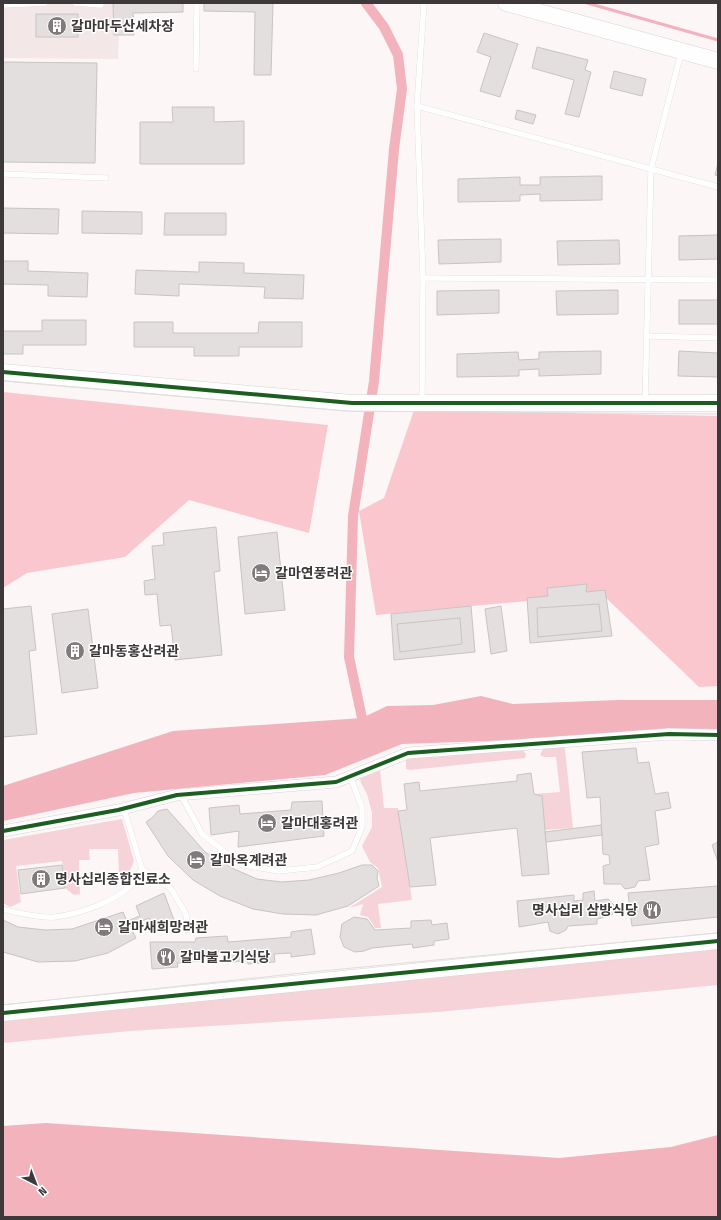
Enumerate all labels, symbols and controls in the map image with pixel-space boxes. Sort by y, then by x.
building icon: 갈마마두산세차장 [46,15,68,37]
place label: 갈마마두산세차장 [71,18,174,35]
hotel icon: 갈마연풍려관 [250,562,272,584]
place label: 갈마연풍려관 [275,565,352,582]
building icon: 갈마동홍산려관 [64,640,86,662]
place label: 갈마동홍산려관 [89,643,179,660]
hotel icon: 갈마대홍려관 [256,812,278,834]
place label: 갈마대홍려관 [281,815,358,832]
hotel icon: 갈마옥계려관 [185,849,207,871]
place label: 갈마옥계려관 [210,852,287,869]
building icon: 명사십리종합진료소 [30,868,52,890]
place label: 명사십리종합진료소 [55,871,171,888]
restaurant icon: 명사십리 삼방식당 [641,899,663,921]
place label: 명사십리 삼방식당 [532,902,638,919]
hotel icon: 갈마새희망려관 [93,916,115,938]
place label: 갈마새희망려관 [118,919,208,936]
restaurant icon: 갈마불고기식당 [155,946,177,968]
place label: 갈마불고기식당 [180,949,270,966]
north arrow [16,1164,56,1204]
text: N [36,1184,49,1198]

